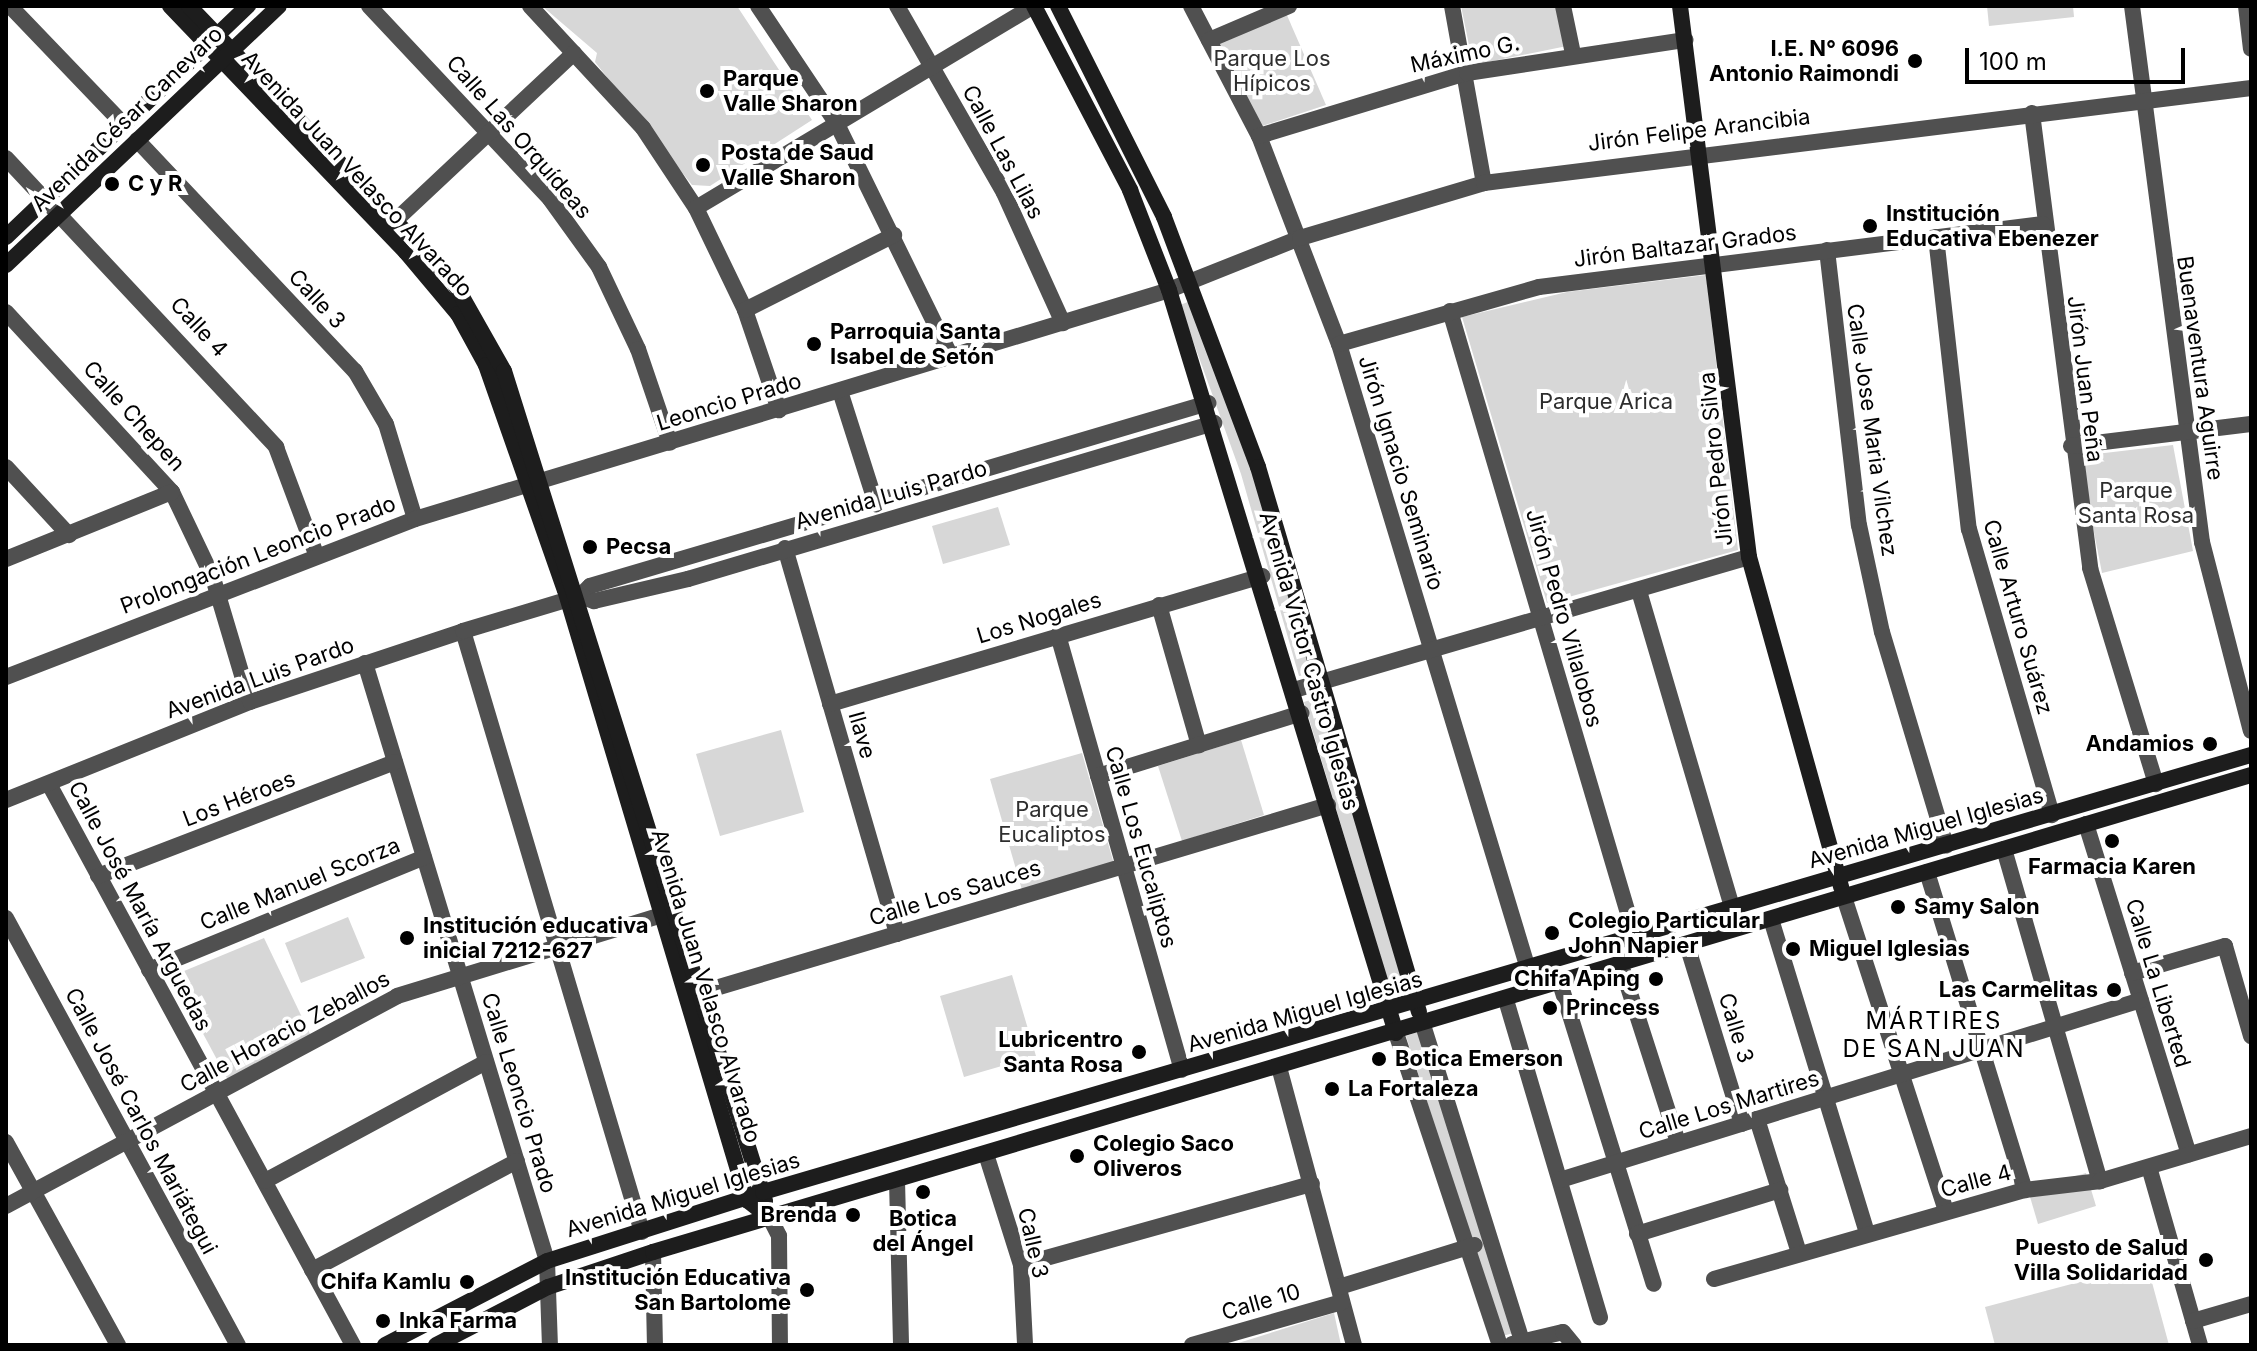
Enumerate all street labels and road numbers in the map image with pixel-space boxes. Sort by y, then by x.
street label: Avenida César Canevaro [26,21,228,217]
street label: Máximo G. [1408,30,1522,78]
street label: Avenida Juan Velasco Alvarado [236,46,478,302]
street label: Calle Las Orquídeas [441,50,597,224]
street label: Calle Las Lilas [957,81,1049,223]
street label: Jirón Felipe Arancibia [1586,103,1812,157]
street label: Jirón Baltazar Grados [1572,219,1798,273]
street label: Buenaventura Aguirre [2171,254,2229,482]
street label: Calle 3 [283,264,351,334]
street label: Calle 4 [165,292,233,362]
street label: Jirón Juan Peña [2062,294,2108,464]
street label: Calle Jose Maria Vilchez [1841,302,1903,558]
street label: Jirón Ignacio Seminario [1353,352,1449,594]
street label: Calle Chepen [78,355,190,477]
street label: Leoncio Prado [653,367,805,437]
street label: Jirón Pedro Silva [1694,371,1738,547]
street label: Avenida Luis Pardo [792,455,990,535]
street label: Prolongación Leoncio Prado [117,490,399,620]
street label: Jirón Pedro Villalobos [1520,506,1608,730]
street label: Avenida Victor Castro Iglesias [1254,509,1364,813]
street label: Calle Arturo Suárez [1978,517,2058,717]
street label: Los Nogales [974,587,1104,649]
street label: Avenida Luis Pardo [162,632,358,724]
street label: Ilave [843,708,881,762]
street label: Calle Los Eucaliptos [1100,743,1182,951]
street label: Los Héroes [179,766,299,832]
street label: Calle José María Arguedas [63,777,217,1035]
street label: Avenida Miguel Iglesias [1805,782,2047,874]
street label: Avenida Juan Velasco Alvarado [646,826,766,1146]
street label: Calle Manuel Scorza [196,832,404,936]
street label: Calle Los Sauces [866,854,1044,932]
street label: Calle La Liberted [2120,895,2196,1071]
street label: Calle Horacio Zeballos [176,965,394,1099]
street label: Avenida Miguel Iglesias [1184,966,1426,1058]
street label: Calle José Carlos Mariátegui [59,983,223,1259]
street label: Calle Leoncio Prado [476,990,562,1196]
street label: Calle 3 [1713,990,1759,1066]
street label: Calle Los Martires [1636,1065,1822,1145]
street label: Avenida Miguel Iglesias [563,1147,803,1243]
street label: Calle 4 [1938,1159,2014,1203]
street label: Calle 3 [1012,1205,1054,1281]
street label: Calle 10 [1218,1278,1304,1326]

